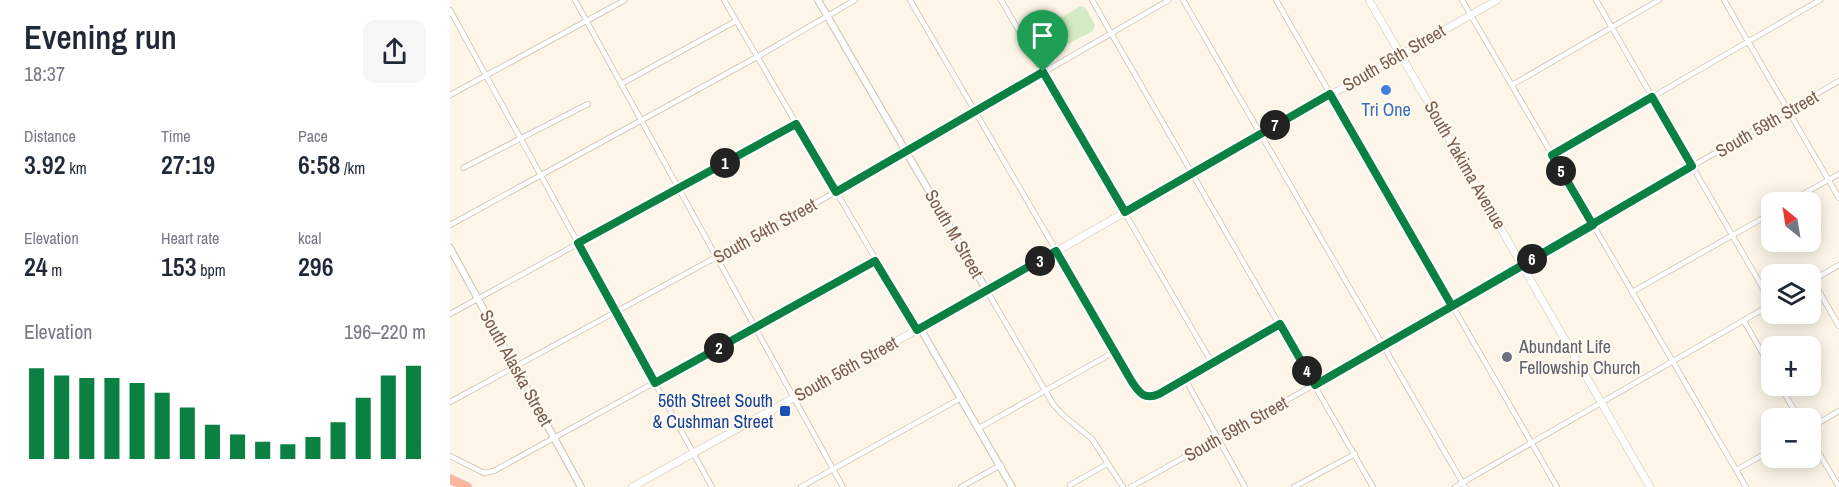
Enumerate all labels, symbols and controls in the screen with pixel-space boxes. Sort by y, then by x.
pin [1017,10,1068,72]
text: Evening run [24,15,177,59]
street label: South 56th Street [1338,18,1450,97]
icon: arrive [1026,19,1059,52]
button: share [363,20,426,83]
text: 18:37 [24,60,65,87]
marker: Tri One [1379,83,1393,97]
street label: South 59th Street [1711,84,1823,163]
street label: South Yakima Avenue [1418,96,1512,234]
place label: Tri One [1361,97,1411,122]
pin: 7 [1260,110,1290,140]
text: 7 [1271,114,1279,136]
text: Distance [24,125,76,147]
text: Time [161,125,191,147]
text: Pace [298,125,328,147]
text: 3.92 [24,147,66,182]
text: 27:19 [161,147,215,182]
text: 6:58 [298,147,340,182]
pin: 1 [710,148,740,178]
text: 1 [721,152,729,174]
pin: 5 [1546,156,1576,186]
text: km [66,157,87,179]
text: /km [340,157,365,179]
text: 5 [1557,160,1565,182]
street label: South M Street [919,185,990,283]
street label: South 54th Street [708,192,821,269]
north arrow [1761,192,1821,252]
map controls [1761,192,1821,468]
text: Elevation [24,227,79,249]
text: Heart rate [161,227,219,249]
text: kcal [298,227,321,249]
pin: 6 [1517,244,1547,274]
pin: 3 [1025,246,1055,276]
text: 6 [1528,248,1536,270]
text: 24 [24,249,48,284]
text: 153 [161,249,197,284]
text: 296 [298,249,334,284]
text: 3 [1036,250,1044,272]
text: m [48,259,62,281]
text: bpm [197,259,226,281]
button: layers [1761,264,1821,324]
street label: South Alaska Street [474,305,559,431]
text: Elevation [24,318,92,345]
text: 196–220 m [344,318,426,345]
street label: South 56th Street [789,330,902,407]
pin: 2 [704,333,734,363]
place label: Abundant Life Fellowship Church [1518,334,1641,380]
button: + [1761,336,1821,396]
text: 2 [715,337,723,359]
marker: Abundant Life Fellowship Church [1500,350,1514,364]
pin: 4 [1292,356,1322,386]
text: 4 [1303,360,1311,382]
place label: 56th Street South & Cushman Street [652,388,773,434]
street label: South 59th Street [1179,390,1292,467]
marker: 56th Street South & Cushman Street [778,404,792,418]
button: − [1761,408,1821,468]

